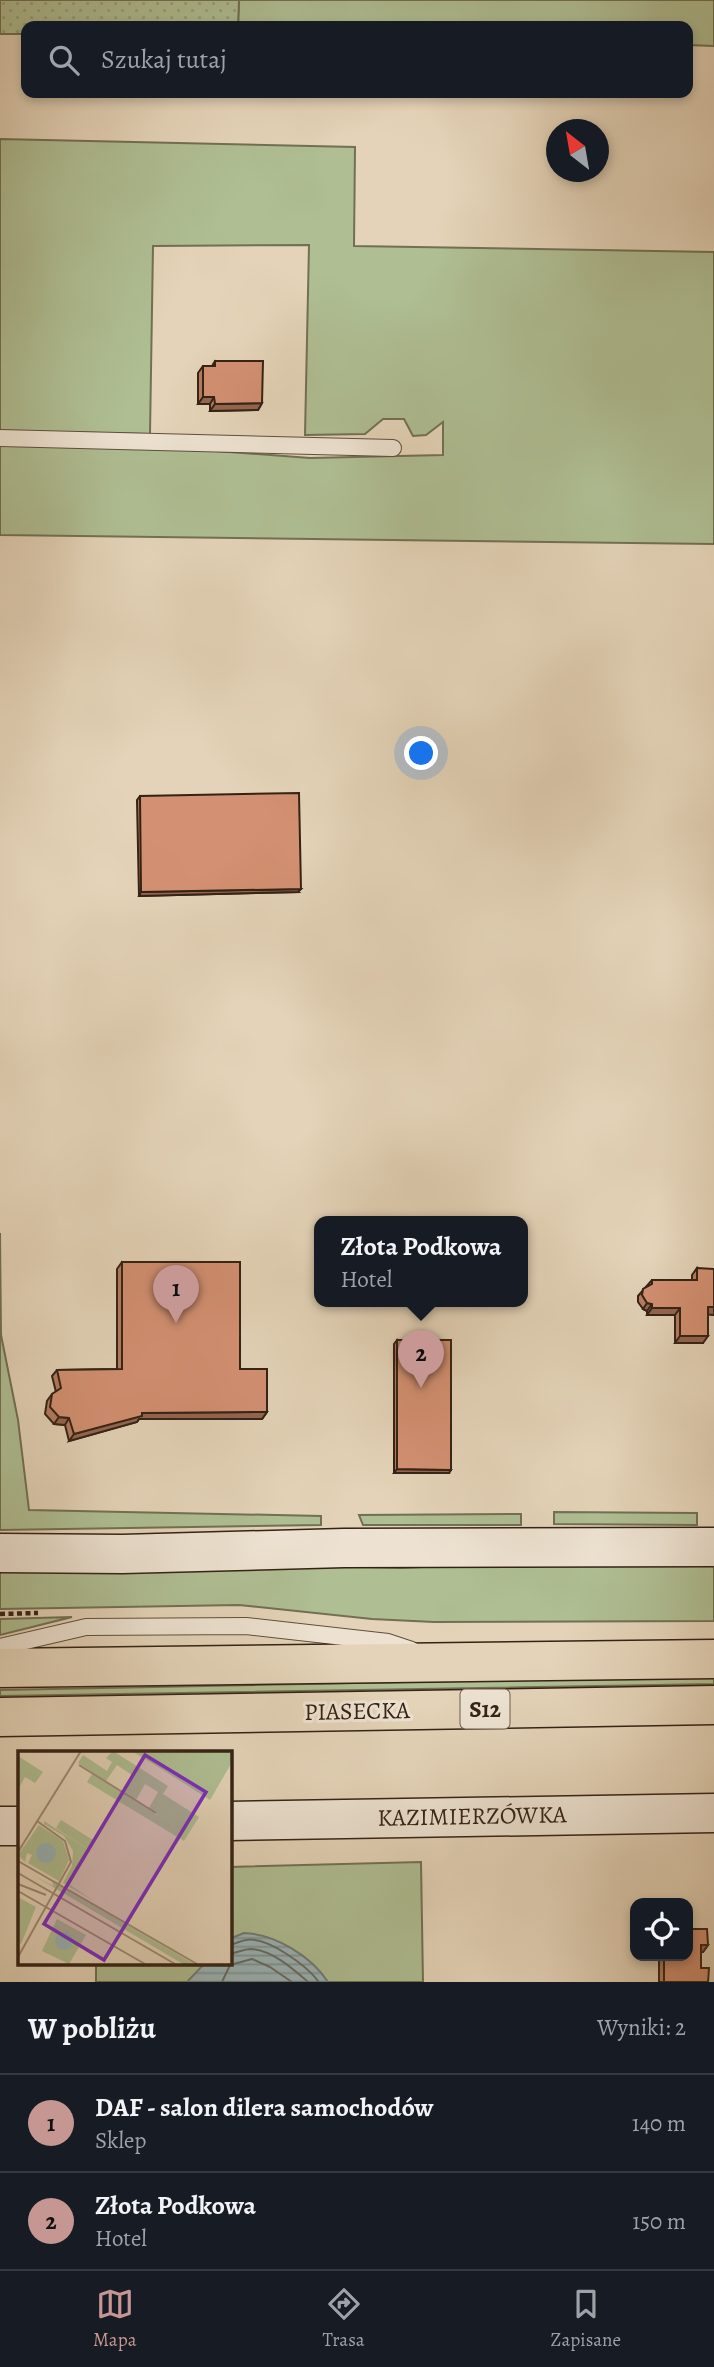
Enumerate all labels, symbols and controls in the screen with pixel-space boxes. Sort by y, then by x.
search box [21,21,693,98]
icon: search [45,41,83,79]
text: Szukaj tutaj [101,42,227,77]
north arrow [546,119,609,182]
your location [404,736,438,770]
popup [314,1216,528,1307]
text: Złota Podkowa [340,1229,502,1264]
text: Hotel [340,1264,392,1295]
pin: 1 [153,1265,199,1323]
pin: 2 [398,1330,444,1388]
road number: S12 [461,1690,510,1728]
street label: PIASECKA [304,1694,411,1728]
inset map [18,1751,231,1965]
street label: KAZIMIERZÓWKA [377,1798,568,1834]
map controls [630,1898,693,1961]
button: locate [630,1898,693,1961]
text: W pobliżu [28,2008,156,2048]
text: Wyniki: 2 [597,2012,686,2043]
text: DAF - salon dilera samochodów [95,2090,433,2125]
text: 1 [47,2108,55,2139]
text: 140 m [632,2108,686,2139]
text: Sklep [95,2125,146,2156]
text: Złota Podkowa [95,2188,256,2223]
text: 2 [45,2206,57,2237]
text: 150 m [632,2206,686,2237]
text: Hotel [95,2223,147,2254]
tab: Mapa [93,2285,137,2353]
tab: Trasa [322,2285,365,2353]
tab: Zapisane [551,2285,621,2353]

